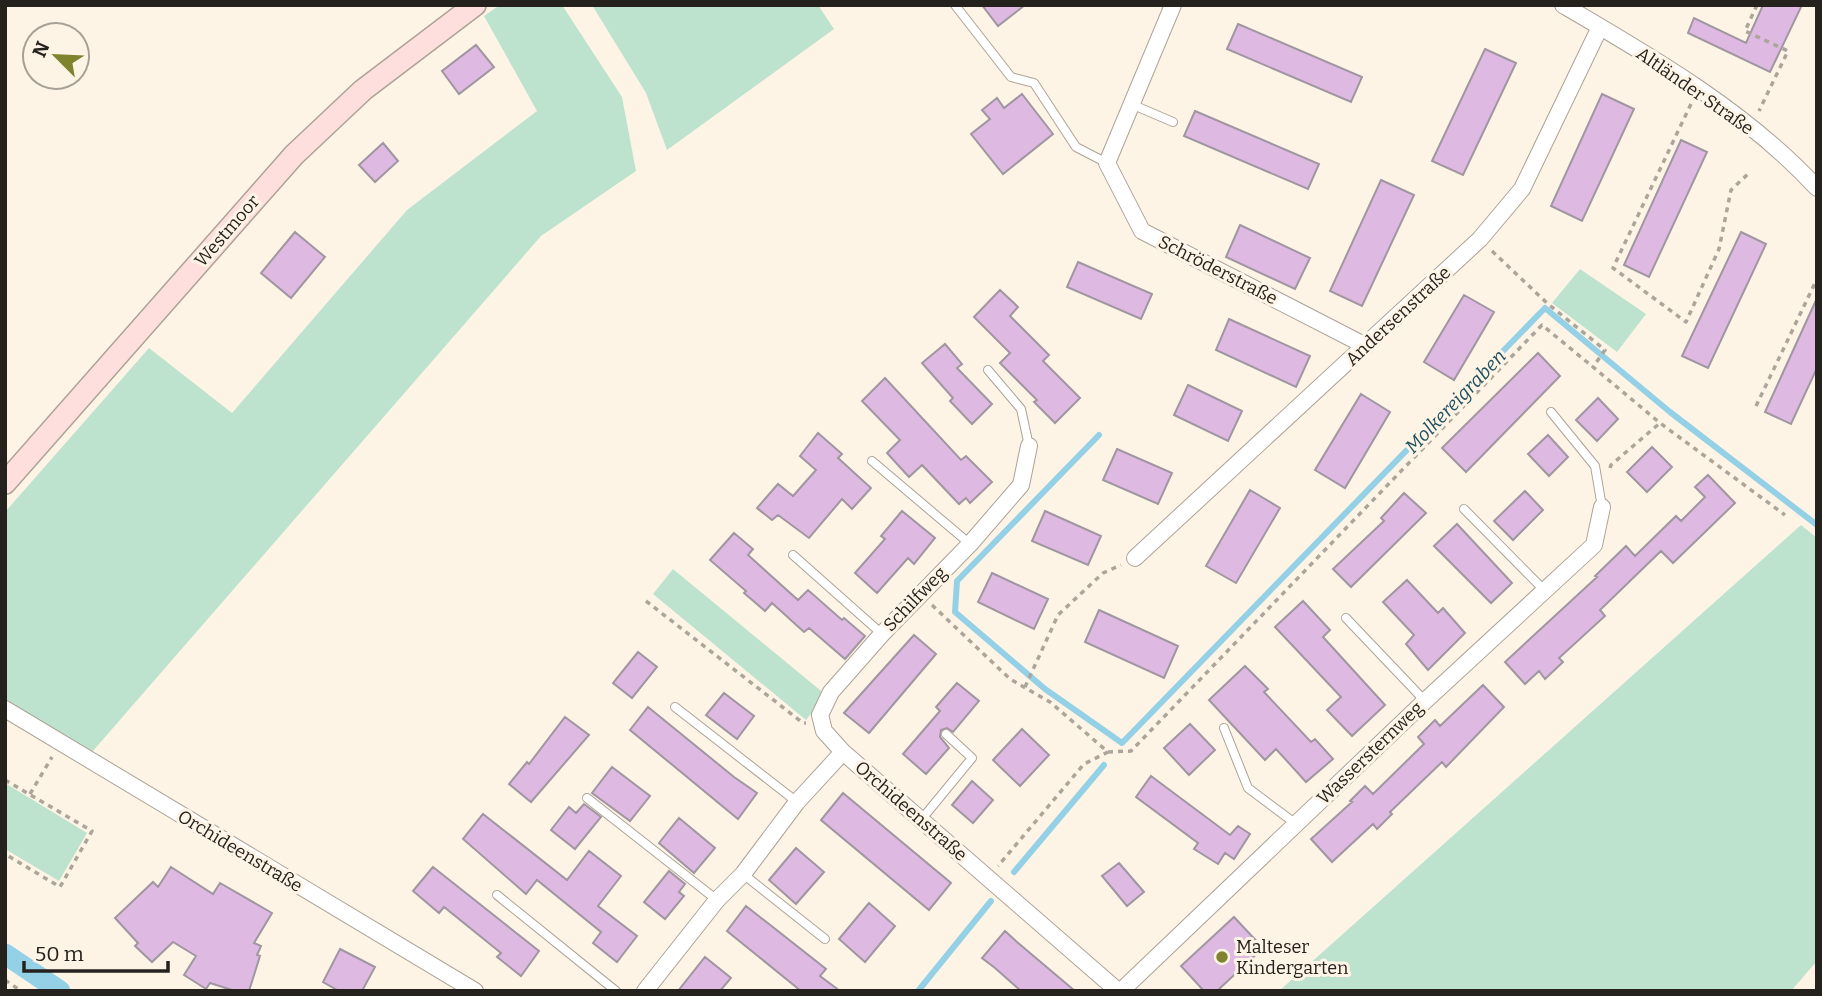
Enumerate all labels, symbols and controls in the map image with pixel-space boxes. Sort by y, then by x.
north arrow [21,21,91,91]
text: N [27,38,55,61]
street label: Altländer Straße [1632,42,1758,140]
street label: Westmoor [190,191,264,271]
street label: Schröderstraße [1155,231,1281,309]
street label: Andersenstraße [1341,262,1455,370]
water label: Molkereigraben [1400,345,1511,458]
street label: Schilfweg [879,562,951,636]
street label: Wassersternweg [1312,697,1428,809]
street label: Orchideenstraße [850,756,972,866]
street label: Orchideenstraße [174,805,306,897]
scale bar [24,930,168,974]
place label: Malteser Kindergarten [1236,936,1349,979]
text: 50 m [35,941,84,967]
marker: Malteser Kindergarten [1214,949,1230,965]

